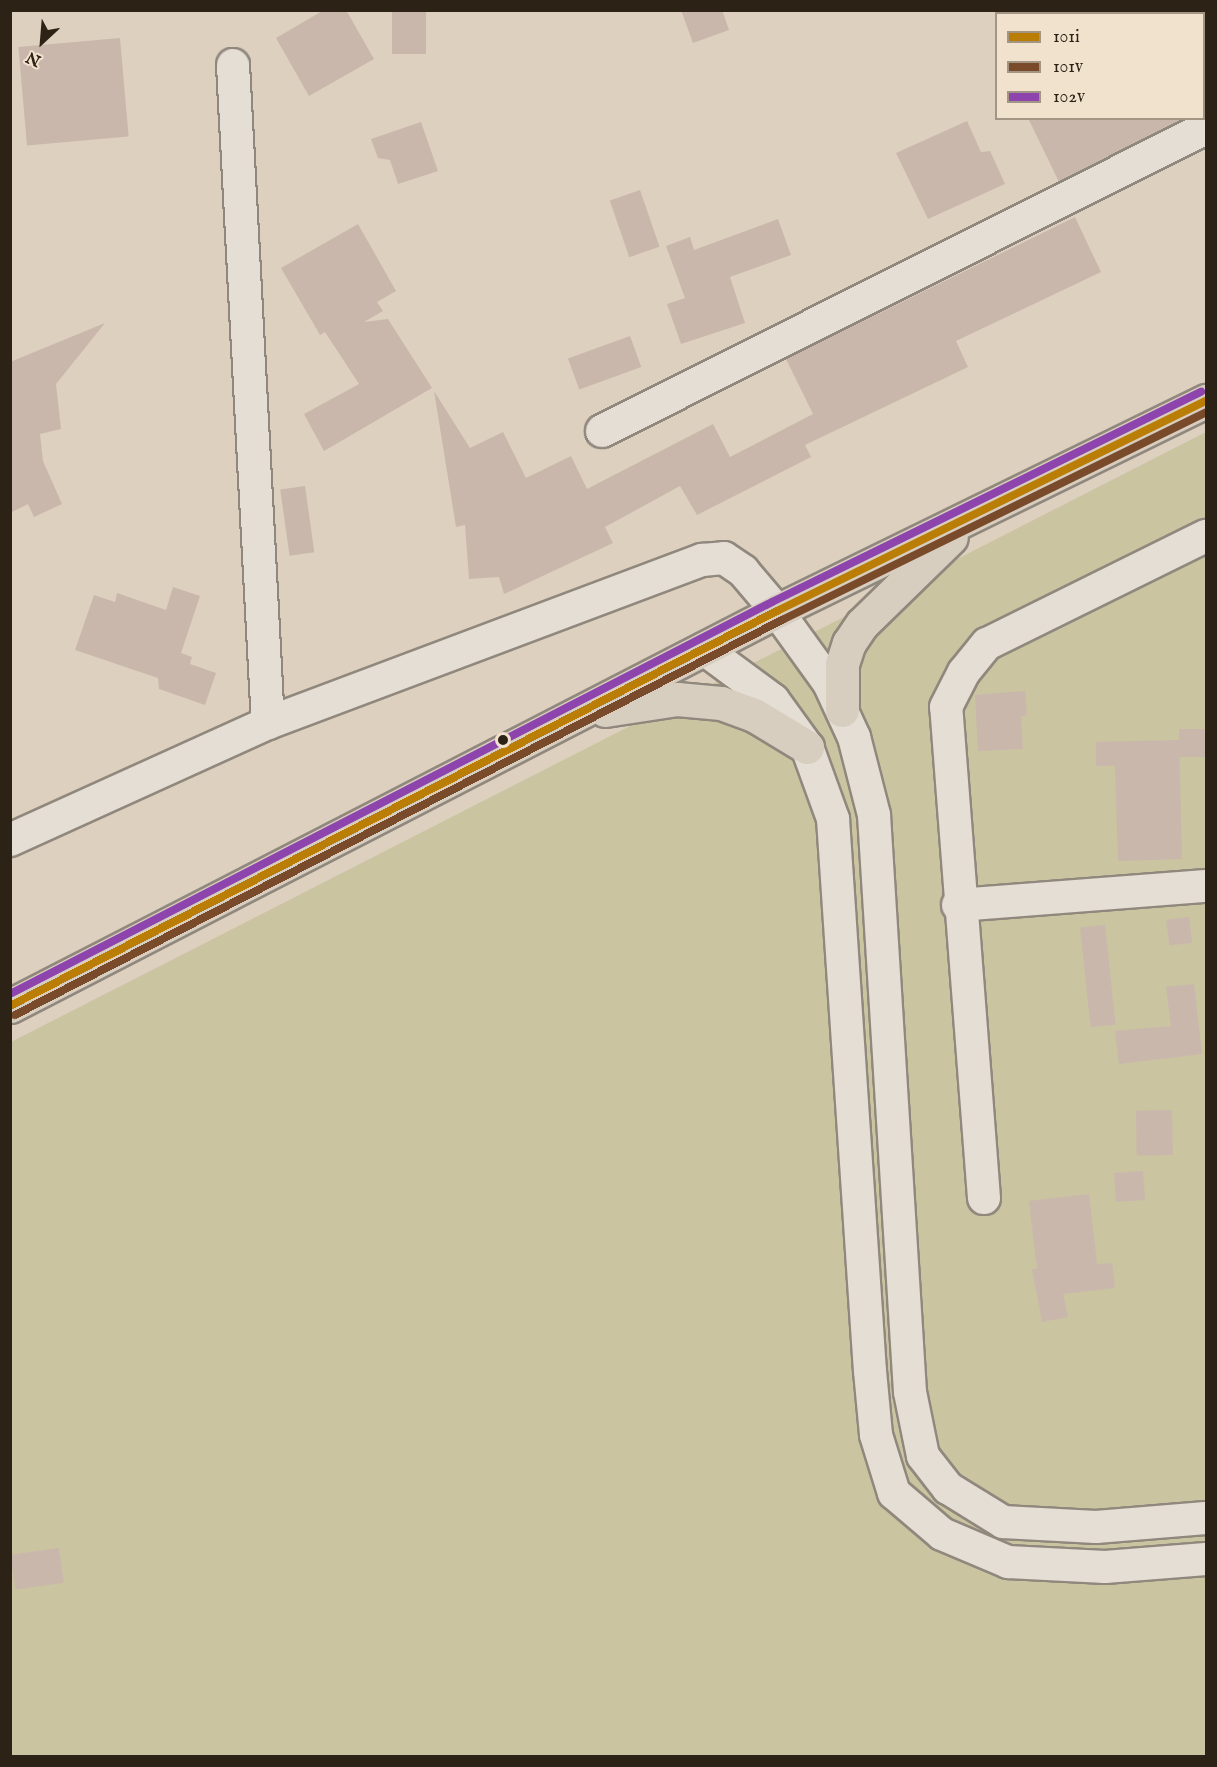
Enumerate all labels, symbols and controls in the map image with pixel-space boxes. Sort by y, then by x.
north arrow [12,12,72,72]
legend [995,12,1205,120]
text: 101i [1053,26,1080,49]
text: N [24,46,45,70]
text: 101v [1053,56,1083,79]
text: 102v [1053,86,1085,109]
unlabelled marker [497,734,509,746]

